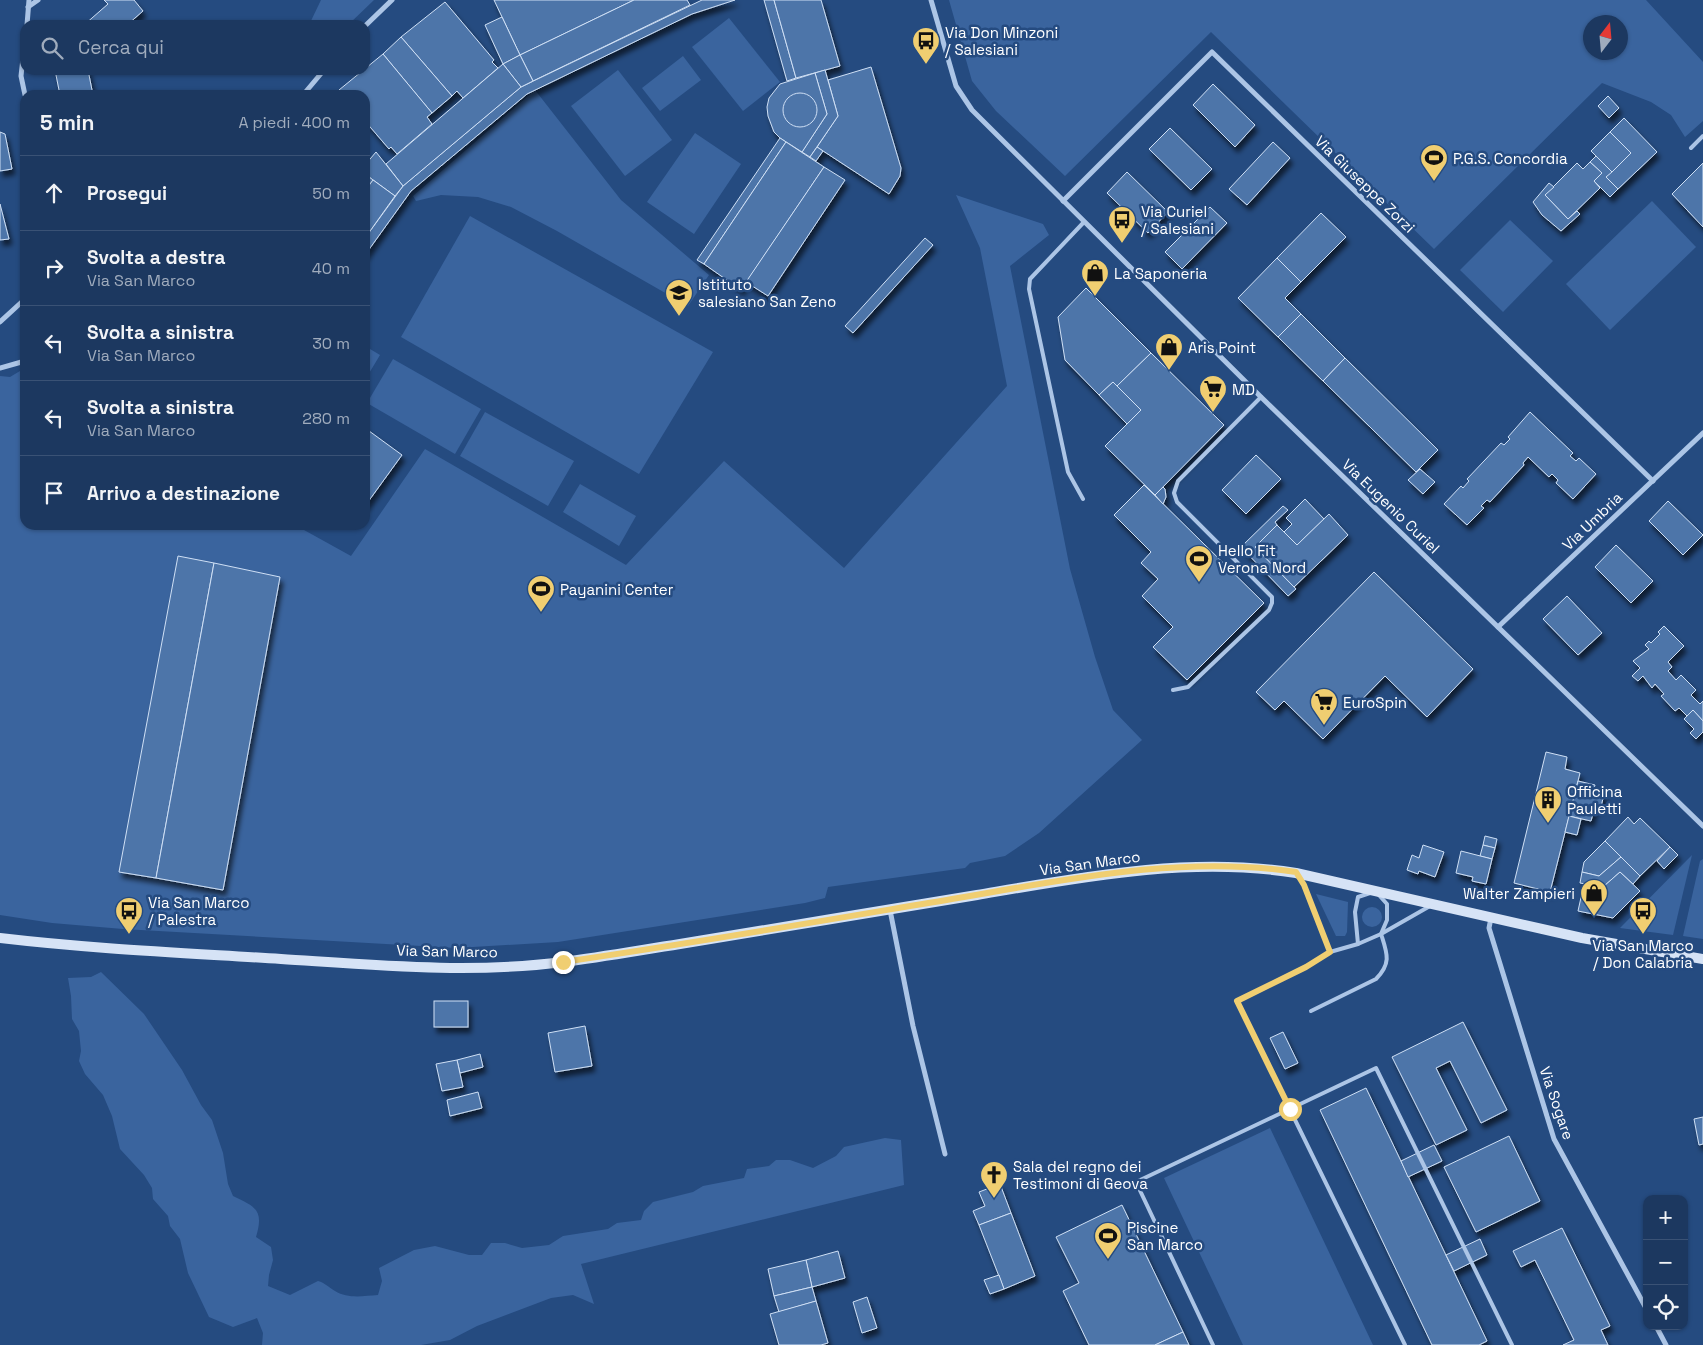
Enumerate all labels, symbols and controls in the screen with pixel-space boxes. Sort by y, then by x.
north arrow [1583,15,1628,60]
search box [20,20,370,75]
place label: Via Don Minzoni / Salesiani [945,23,1058,59]
bus stop icon: Via Don Minzoni / Salesiani [911,26,941,65]
icon: search [38,34,66,62]
text: Cerca qui [78,35,164,60]
text: 5 min [40,109,94,136]
text: A piedi · 400 m [239,112,350,133]
street label: Via Giuseppe Zorzi [1311,131,1419,237]
sports icon: P.G.S. Concordia [1419,143,1449,182]
place label: P.G.S. Concordia [1453,149,1568,168]
icon: ahead [40,179,68,207]
text: Prosegui [87,181,167,206]
text: 50 m [312,183,350,204]
place label: Via Curiel / Salesiani [1141,202,1214,238]
bus stop icon: Via Curiel / Salesiani [1107,205,1137,244]
text: Svolta a destra [87,245,225,270]
icon: right [40,254,68,282]
text: 40 m [312,258,350,279]
shop icon: La Saponeria [1080,258,1110,297]
place label: La Saponeria [1114,264,1208,283]
text: Via San Marco [87,270,195,291]
place label: Istituto salesiano San Zeno [698,275,836,311]
school or university icon: Istituto salesiano San Zeno [664,278,694,317]
text: Svolta a sinistra [87,320,234,345]
icon: left [40,329,68,357]
shop icon: Aris Point [1154,332,1184,371]
text: 30 m [312,333,350,354]
place label: Aris Point [1188,338,1256,357]
text: Via San Marco [87,345,195,366]
supermarket icon: MD [1198,374,1228,413]
place label: MD [1232,380,1255,399]
text: Svolta a sinistra [87,395,234,420]
icon: left [40,404,68,432]
text: 280 m [302,408,350,429]
text: Via San Marco [87,420,195,441]
street label: Via Eugenio Curiel [1338,455,1444,557]
icon: arrive [40,479,68,507]
text: Arrivo a destinazione [87,481,280,506]
street label: Via Umbria [1558,488,1626,554]
place label: Hello Fit Verona Nord [1218,541,1306,577]
sports icon: Hello Fit Verona Nord [1184,544,1214,583]
sports icon: Payanini Center [526,574,556,613]
place label: Payanini Center [560,580,674,599]
supermarket icon: EuroSpin [1309,687,1339,726]
place label: EuroSpin [1343,693,1407,712]
place label: Officina Pauletti [1567,782,1623,818]
building icon: Officina Pauletti [1533,785,1563,824]
street label: Via San Marco [1038,847,1142,879]
shop icon: Walter Zampieri [1579,878,1609,917]
place label: Walter Zampieri [1463,884,1575,903]
place label: Via San Marco / Palestra [148,893,250,929]
bus stop icon: Via San Marco / Palestra [114,896,144,935]
bus stop icon: Via San Marco / Don Calabria [1628,896,1658,935]
place label: Via San Marco / Don Calabria [1592,936,1694,972]
street label: Via San Marco [396,941,498,961]
route end [552,951,575,974]
street label: Via Sogare [1536,1064,1578,1142]
route start [1279,1098,1302,1121]
place label: Sala del regno dei Testimoni di Geova [1013,1157,1148,1193]
church icon: Sala del regno dei Testimoni di Geova [979,1160,1009,1199]
map controls [1643,1195,1688,1330]
button: + [1643,1195,1688,1240]
place label: Piscine San Marco [1127,1218,1203,1254]
sports icon: Piscine San Marco [1093,1221,1123,1260]
button: − [1643,1240,1688,1285]
button: locate [1643,1285,1688,1330]

